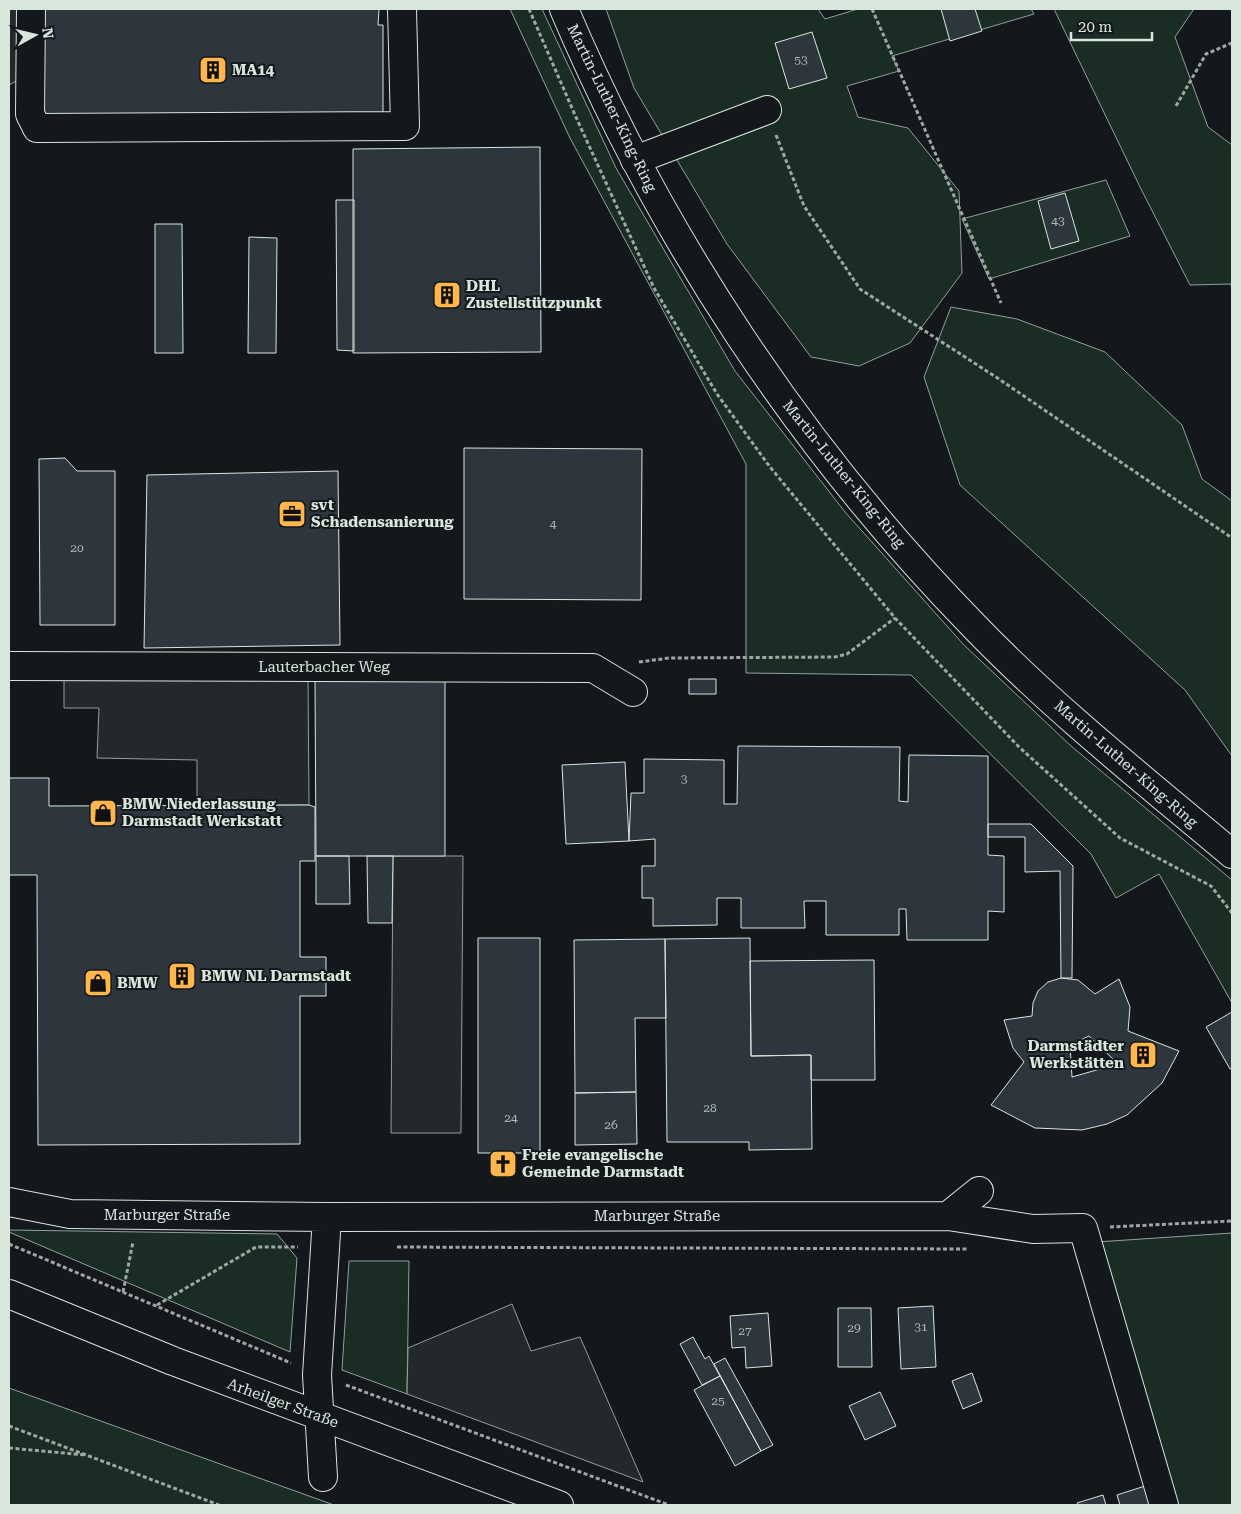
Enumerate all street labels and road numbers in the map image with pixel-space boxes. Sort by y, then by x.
street label: Martin-Luther-King-Ring [564,21,661,195]
street label: Martin-Luther-King-Ring [779,397,909,552]
street label: Lauterbacher Weg [258,658,390,676]
street label: Martin-Luther-King-Ring [1051,697,1202,832]
street label: Marburger Straße [104,1206,230,1224]
street label: Marburger Straße [594,1207,720,1225]
street label: Arheilger Straße [225,1375,341,1431]

